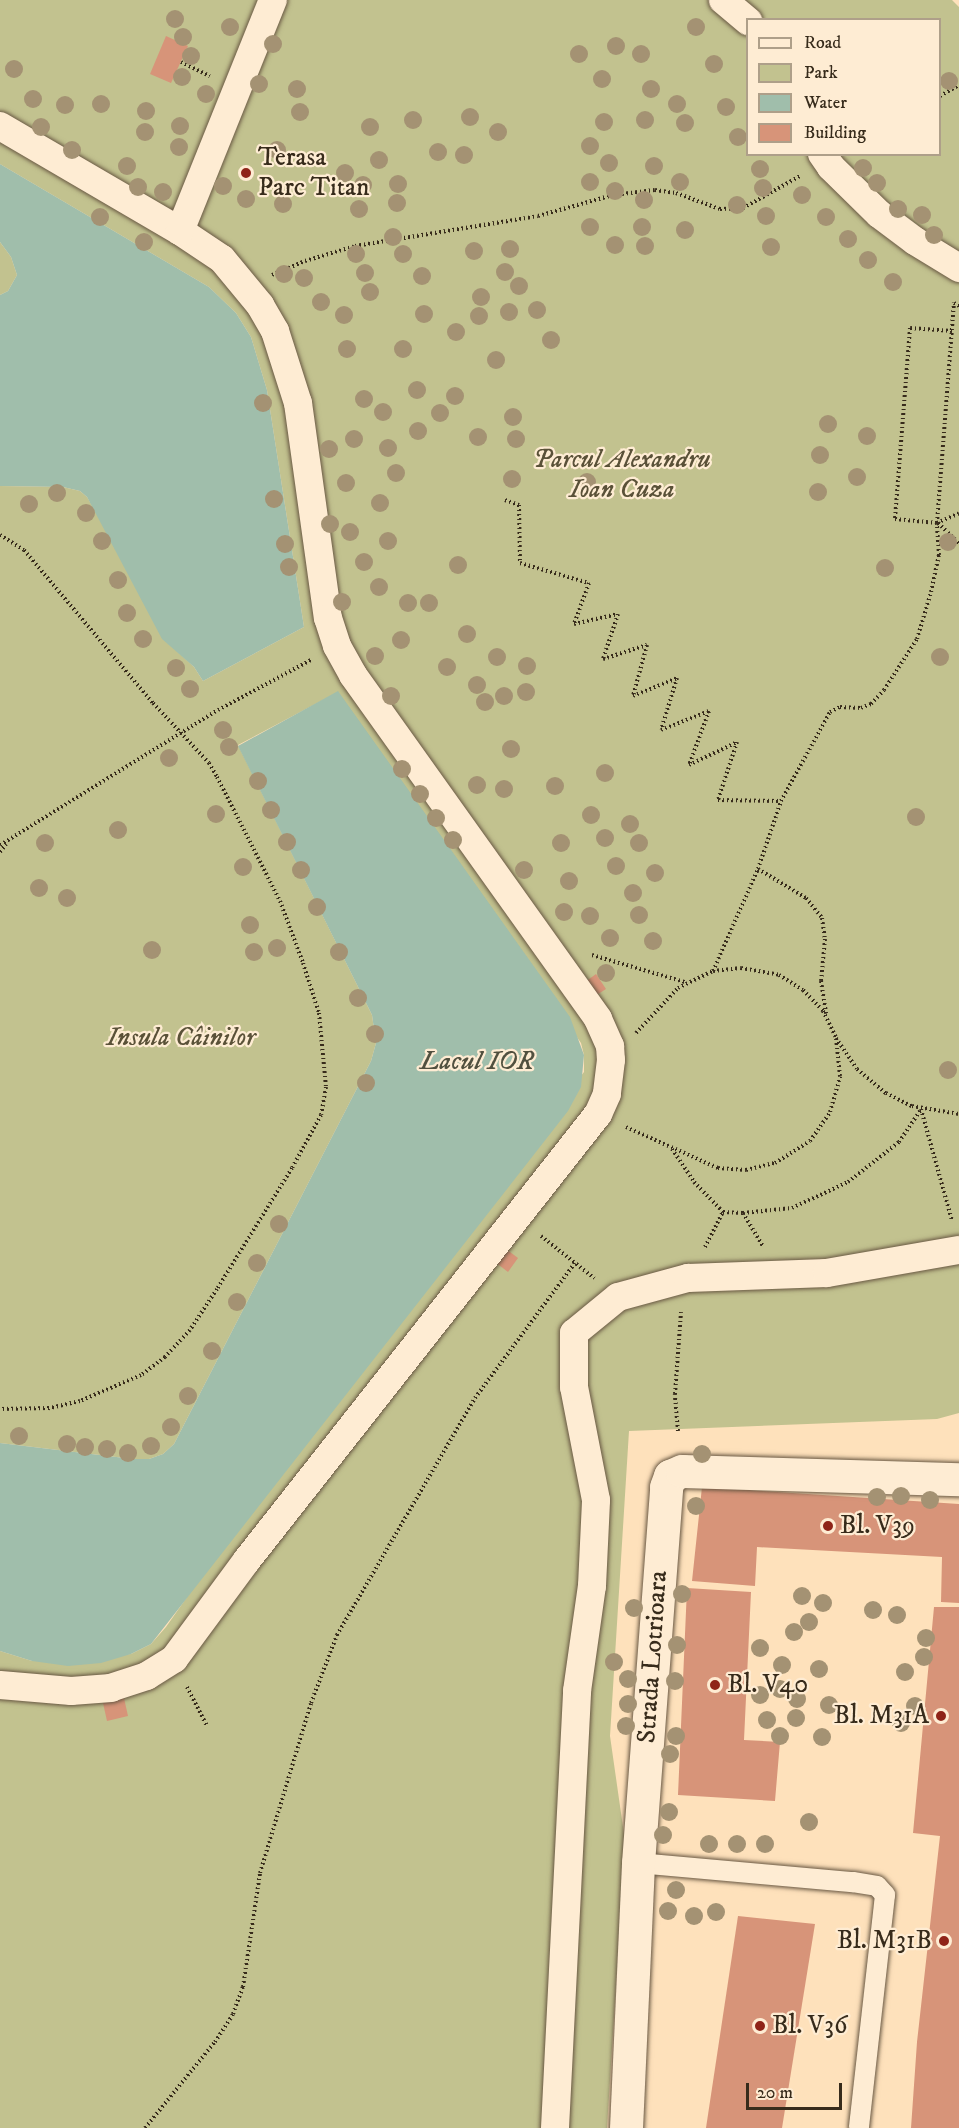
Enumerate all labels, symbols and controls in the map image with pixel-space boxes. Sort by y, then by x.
legend [746,18,941,156]
text: Road [804,32,841,54]
text: Park [804,62,838,84]
text: Water [804,92,847,114]
text: Building [804,122,866,144]
place label: Terasa Parc Titan [258,142,370,204]
marker: Terasa Parc Titan [239,166,253,180]
park label: Parcul Alexandru Ioan Cuza [533,444,711,506]
park label: Insula Câinilor [107,1022,255,1054]
water label: Lacul IOR [420,1046,534,1078]
place label: Bl. V39 [840,1510,915,1542]
marker: Bl. V39 [821,1519,835,1533]
street label: Strada Lotrioara [631,1570,675,1744]
place label: Bl. V40 [727,1669,808,1701]
marker: Bl. V40 [708,1678,722,1692]
place label: Bl. M31A [834,1700,929,1732]
marker: Bl. M31A [934,1709,948,1723]
place label: Bl. M31B [837,1925,932,1957]
marker: Bl. M31B [937,1934,951,1948]
place label: Bl. V36 [772,2010,848,2042]
marker: Bl. V36 [753,2019,767,2033]
scale bar [749,2071,845,2109]
text: 20 m [757,2082,793,2104]

